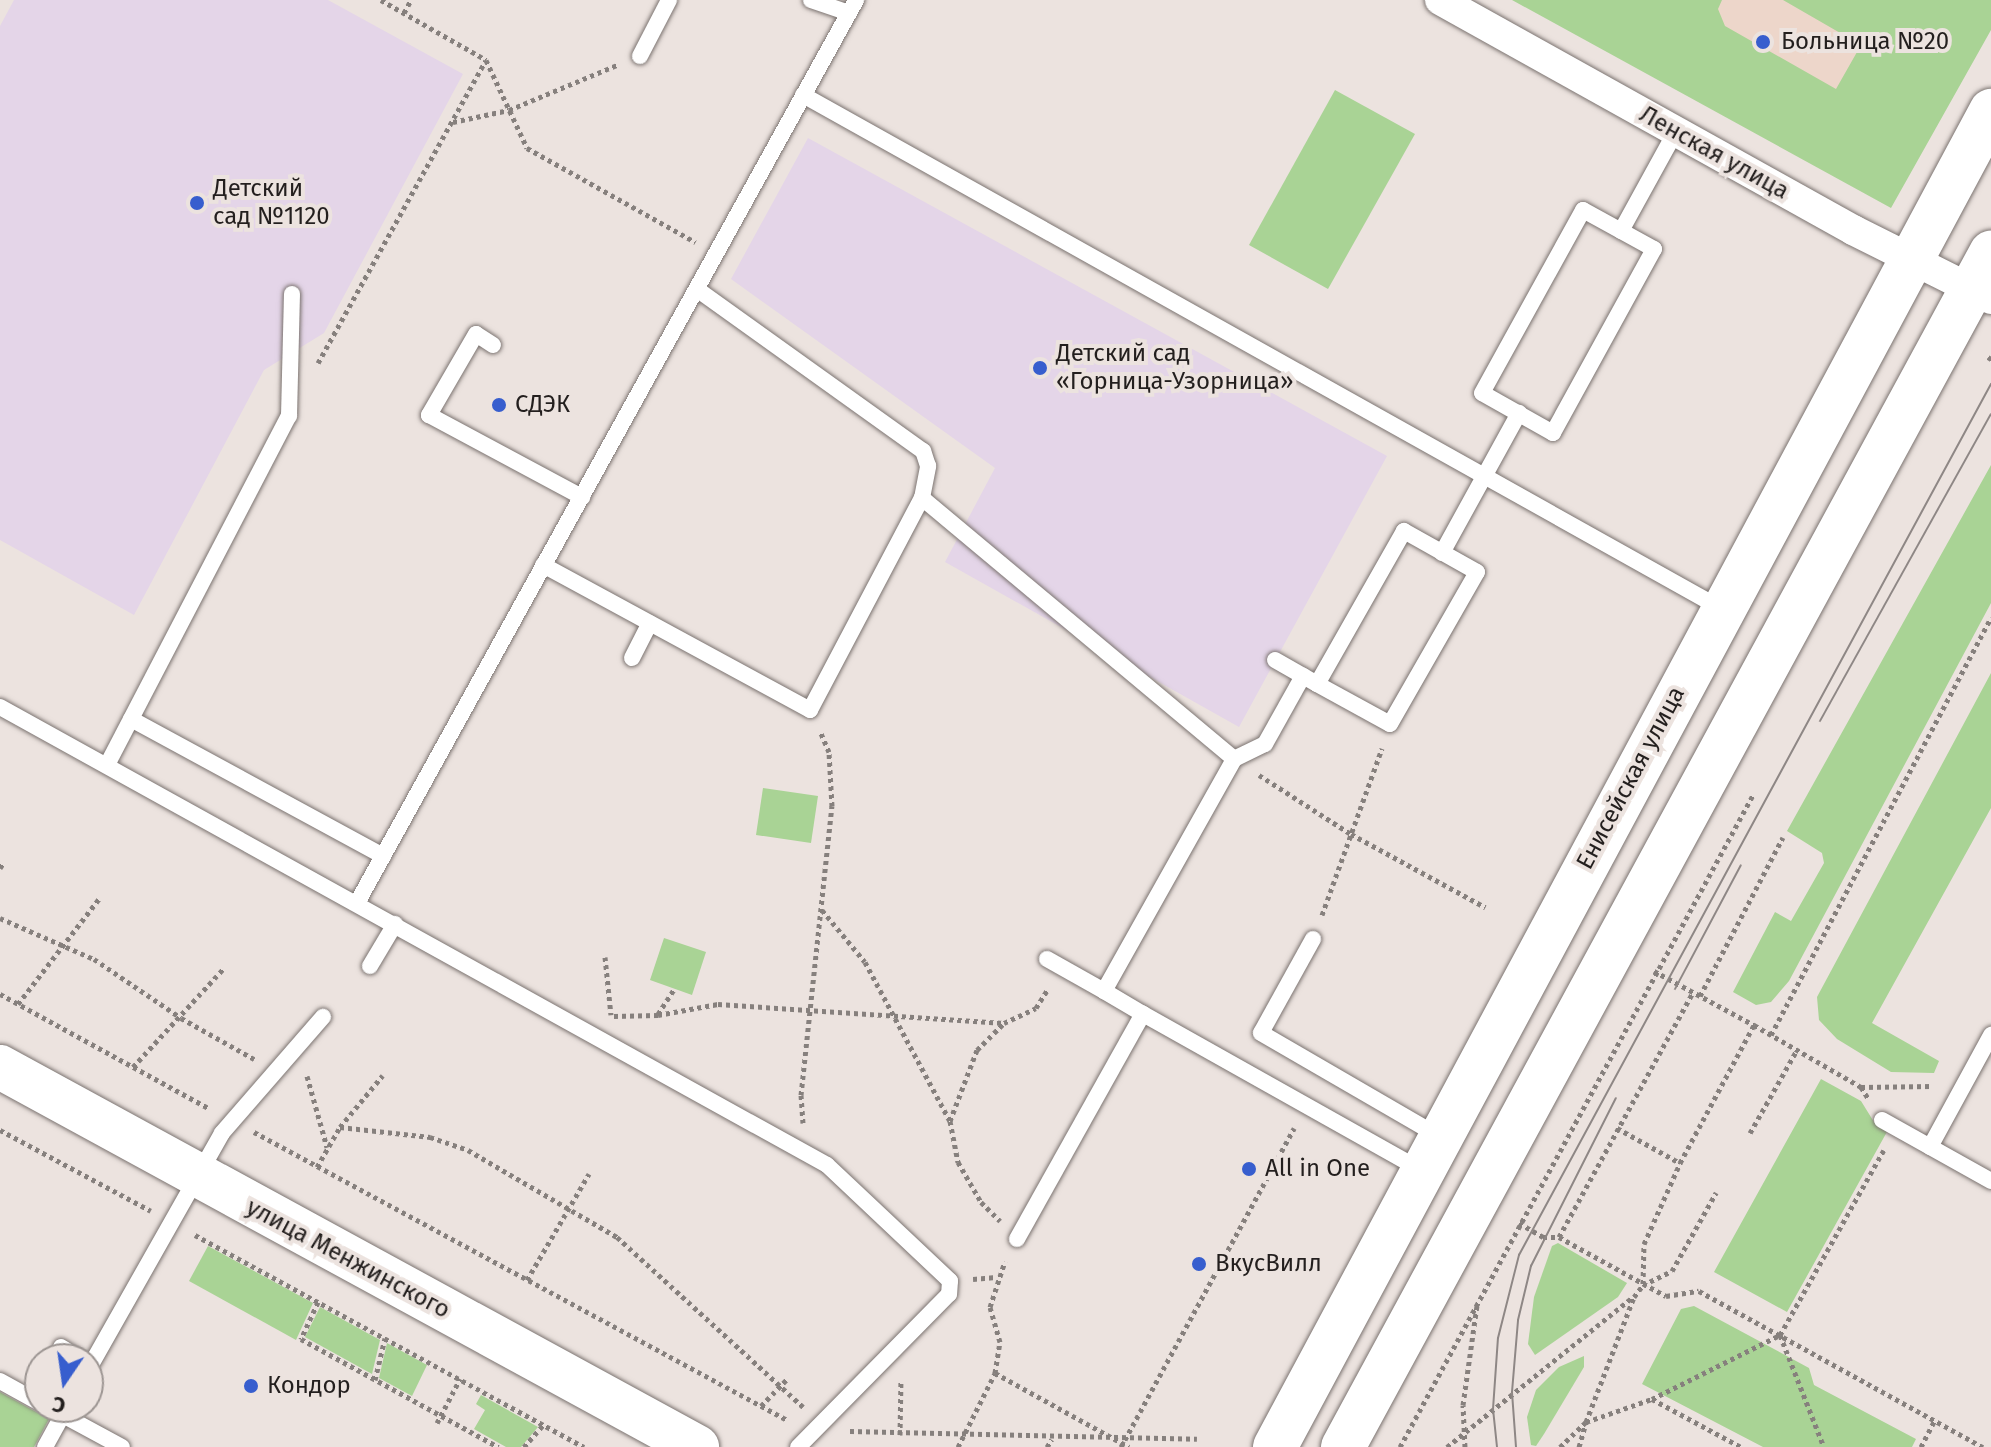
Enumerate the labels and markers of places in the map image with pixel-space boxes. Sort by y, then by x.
place label: Больница №20 [1781,28,1949,56]
marker: Больница №20 [1752,31,1774,53]
place label: Детский сад №1120 [213,175,330,231]
marker: Детский сад №1120 [188,194,206,212]
place label: Детский сад «Горница-Узорница» [1056,340,1294,396]
marker: Детский сад «Горница-Узорница» [1031,359,1049,377]
place label: СДЭК [515,391,570,419]
marker: СДЭК [490,396,508,414]
place label: All in One [1265,1155,1370,1183]
marker: All in One [1240,1160,1258,1178]
place label: ВкусВилл [1215,1250,1322,1278]
marker: ВкусВилл [1190,1255,1208,1273]
place label: Кондор [267,1372,351,1400]
marker: Кондор [242,1377,260,1395]

